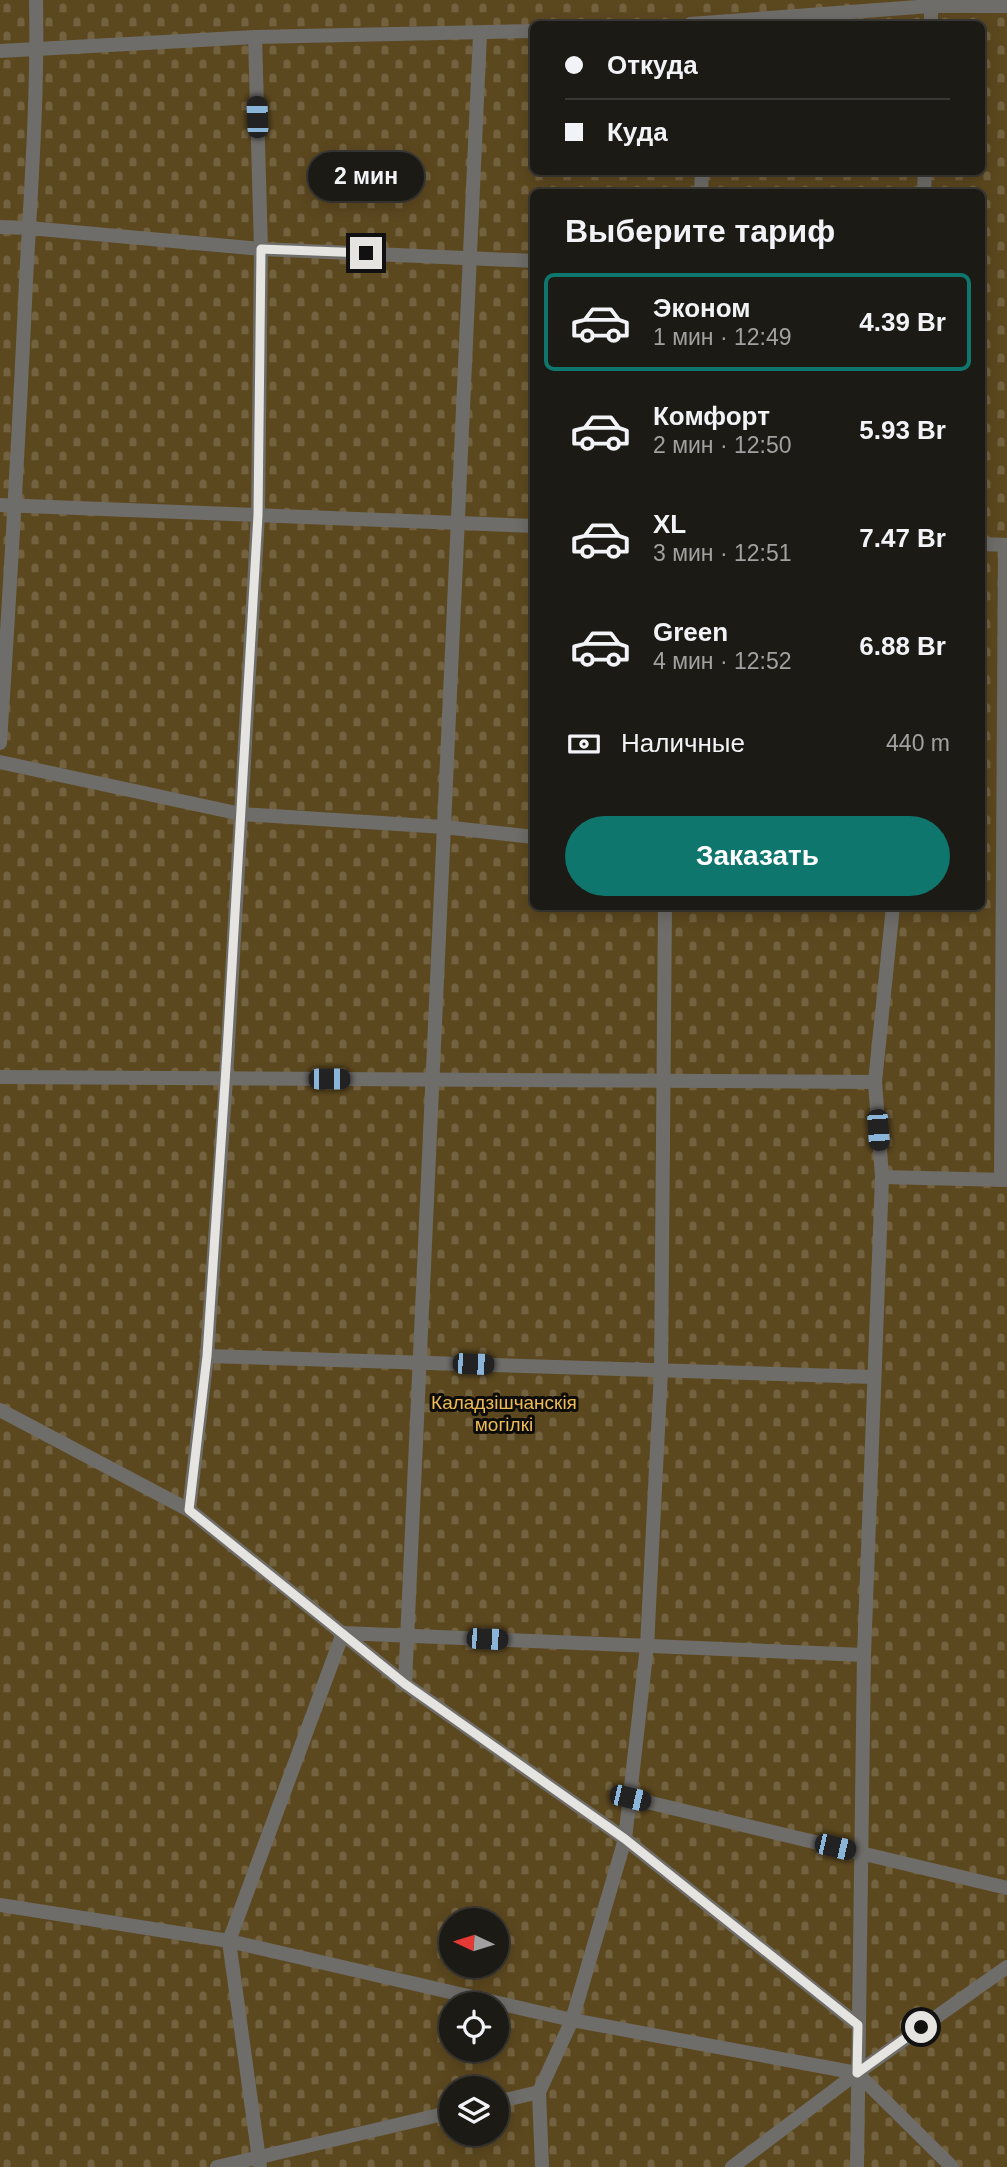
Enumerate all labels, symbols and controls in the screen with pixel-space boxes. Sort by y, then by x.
text: Откуда [607,50,698,80]
car [246,96,269,138]
text: Куда [607,117,668,147]
callout: 2 мин [308,152,424,201]
text: 2 мин [334,163,398,189]
text: Выберите тариф [565,213,835,249]
route end [350,237,382,269]
icon: car [569,291,632,354]
text: Эконом [653,293,751,323]
text: 4.39 Br [859,307,946,337]
text: 1 мин · 12:49 [653,324,792,350]
icon: car [569,399,632,462]
text: Комфорт [653,401,770,431]
text: 5.93 Br [859,415,946,445]
text: 2 мин · 12:50 [653,432,792,458]
icon: car [569,507,632,570]
text: XL [653,509,686,539]
text: 7.47 Br [859,523,946,553]
text: 3 мин · 12:51 [653,540,792,566]
icon: car [569,615,632,678]
text: Green [653,617,728,647]
text: 6.88 Br [859,631,946,661]
text: 4 мин · 12:52 [653,648,792,674]
icon: cash [565,725,603,763]
text: Наличные [621,728,745,758]
text: 440 m [886,730,950,756]
button: Заказать [565,816,950,896]
car [309,1069,351,1090]
car [867,1108,890,1152]
car [452,1353,495,1375]
park label: Каладзішчанскія могілкі [431,1392,577,1435]
car [466,1628,509,1650]
car [608,1783,653,1813]
car [813,1832,858,1862]
north arrow [439,1908,509,1978]
map controls [439,1908,509,2146]
button: locate [439,1992,509,2062]
route start [905,2011,937,2043]
button: layers [439,2076,509,2146]

